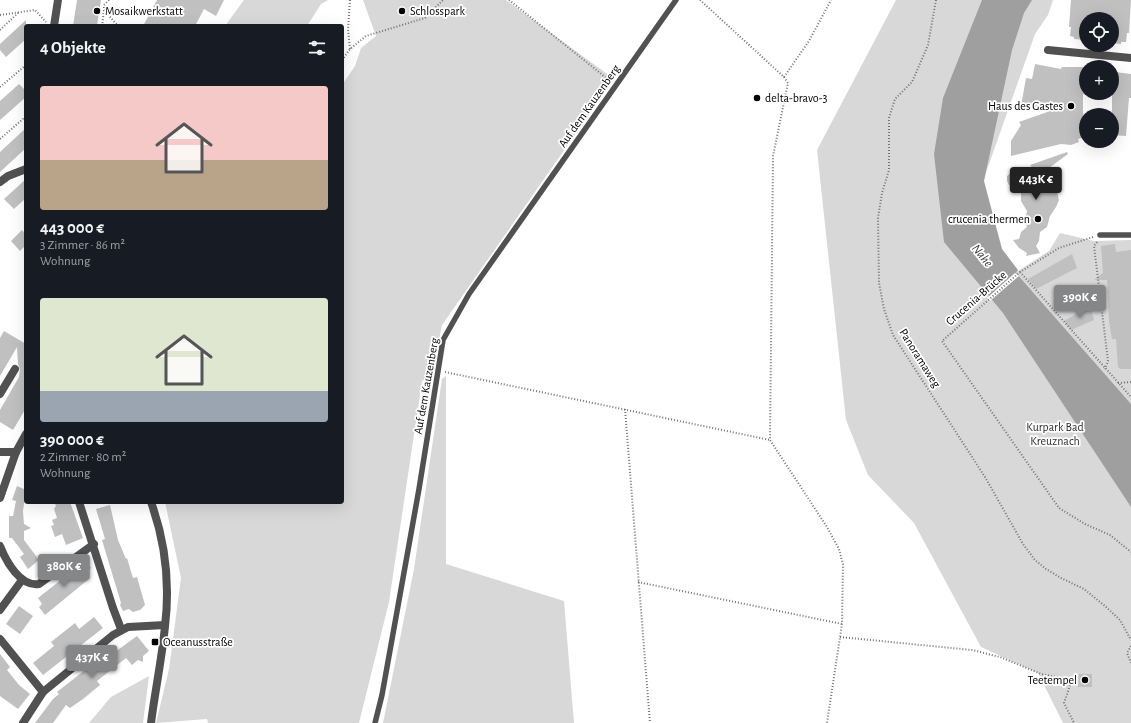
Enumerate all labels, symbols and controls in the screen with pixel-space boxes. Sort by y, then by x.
place label: Mosaikwerkstatt [105,5,183,17]
place label: Schlosspark [410,5,465,17]
marker: Mosaikwerkstatt [92,6,102,16]
marker: Schlosspark [397,6,407,16]
map controls [1079,12,1119,148]
button: locate [1079,12,1119,52]
icon: filters [306,37,328,59]
text: 4 Objekte [40,39,106,56]
button: + [1079,60,1119,100]
street label: Auf dem Kauzenberg [556,62,622,149]
place label: delta-bravo-3 [765,92,827,104]
marker: delta-bravo-3 [752,93,762,103]
place label: Haus des Gastes [988,100,1063,112]
marker: Haus des Gastes [1066,101,1076,111]
button: − [1079,108,1119,148]
icon: home [148,112,220,184]
pin: 443K € [1003,167,1069,201]
text: 443K € [1019,173,1053,186]
place label: crucenia thermen [948,213,1030,225]
marker: crucenia thermen [1033,214,1043,224]
text: 443 000 € [40,219,104,236]
text: 3 Zimmer · 86 m² [40,239,125,252]
water label: Nahe [969,242,995,270]
text: Wohnung [40,255,90,268]
street label: Crucenia-Brücke [943,269,1009,327]
pin: 390K € [1047,285,1113,319]
text: 390K € [1063,291,1097,304]
icon: home [148,324,220,396]
street label: Panoramaweg [897,327,943,390]
street label: Auf dem Kauzenberg [412,337,440,435]
park label: Kurpark Bad Kreuznach [1026,421,1084,447]
text: 390 000 € [40,431,104,448]
text: 2 Zimmer · 80 m² [40,451,126,464]
text: Wohnung [40,467,90,480]
pin: 380K € [31,554,97,588]
text: 380K € [47,560,81,573]
place label: Oceanusstraße [163,636,233,648]
marker: Oceanusstraße [150,637,160,647]
pin: 437K € [59,645,125,679]
text: 437K € [75,651,109,664]
place label: Teetempel [1027,674,1077,686]
marker: Teetempel [1080,675,1090,685]

